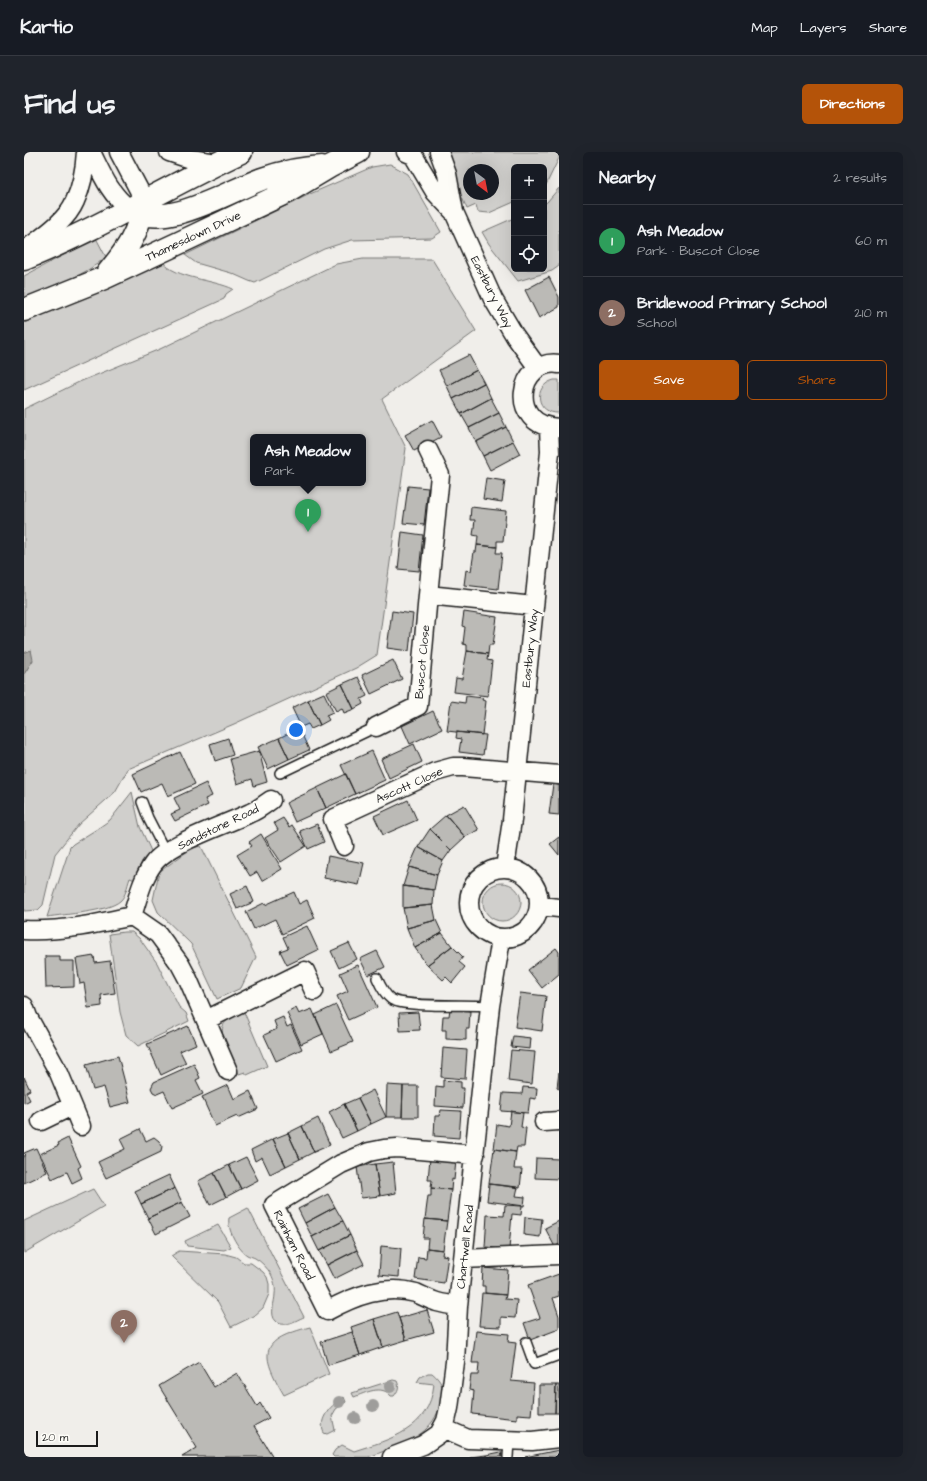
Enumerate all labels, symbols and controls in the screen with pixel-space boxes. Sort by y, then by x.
text: Kartio [20,14,73,41]
text: Map [751,18,778,38]
text: Layers [800,18,847,38]
text: Share [869,18,907,38]
button: Directions [802,84,903,124]
text: Find us [24,85,115,124]
north arrow [463,164,499,200]
map controls [511,164,547,272]
button: + [511,164,547,200]
text: Nearby [599,166,656,190]
text: 2 results [833,169,887,187]
button: − [511,200,547,236]
street label: Thamesdown Drive [143,207,244,266]
text: Ash Meadow [637,221,724,242]
text: 1 [611,232,613,250]
text: 60 m [855,232,887,250]
button: locate [511,236,547,272]
text: Park · Buscot Close [637,242,760,260]
street label: Eastbury Way [465,253,517,332]
text: Bridlewood Primary School [637,293,827,314]
text: 2 [608,304,616,322]
text: 210 m [854,304,887,322]
text: School [637,314,677,332]
button: Save [599,360,739,400]
button: Share [747,360,887,400]
popup [250,434,366,486]
text: Ash Meadow [265,441,351,462]
text: Park [265,462,295,480]
pin: 1 [295,499,321,532]
street label: Eastbury Way [518,608,544,688]
street label: Buscot Close [411,624,434,700]
your location [286,720,306,740]
street label: Ascott Close [373,763,446,808]
street label: Sandstone Road [175,800,262,854]
street label: Chartwell Road [453,1204,478,1290]
street label: Rainham Road [269,1207,318,1283]
pin: 2 [111,1310,137,1343]
scale bar [36,1429,98,1448]
text: 20 m [42,1430,68,1445]

